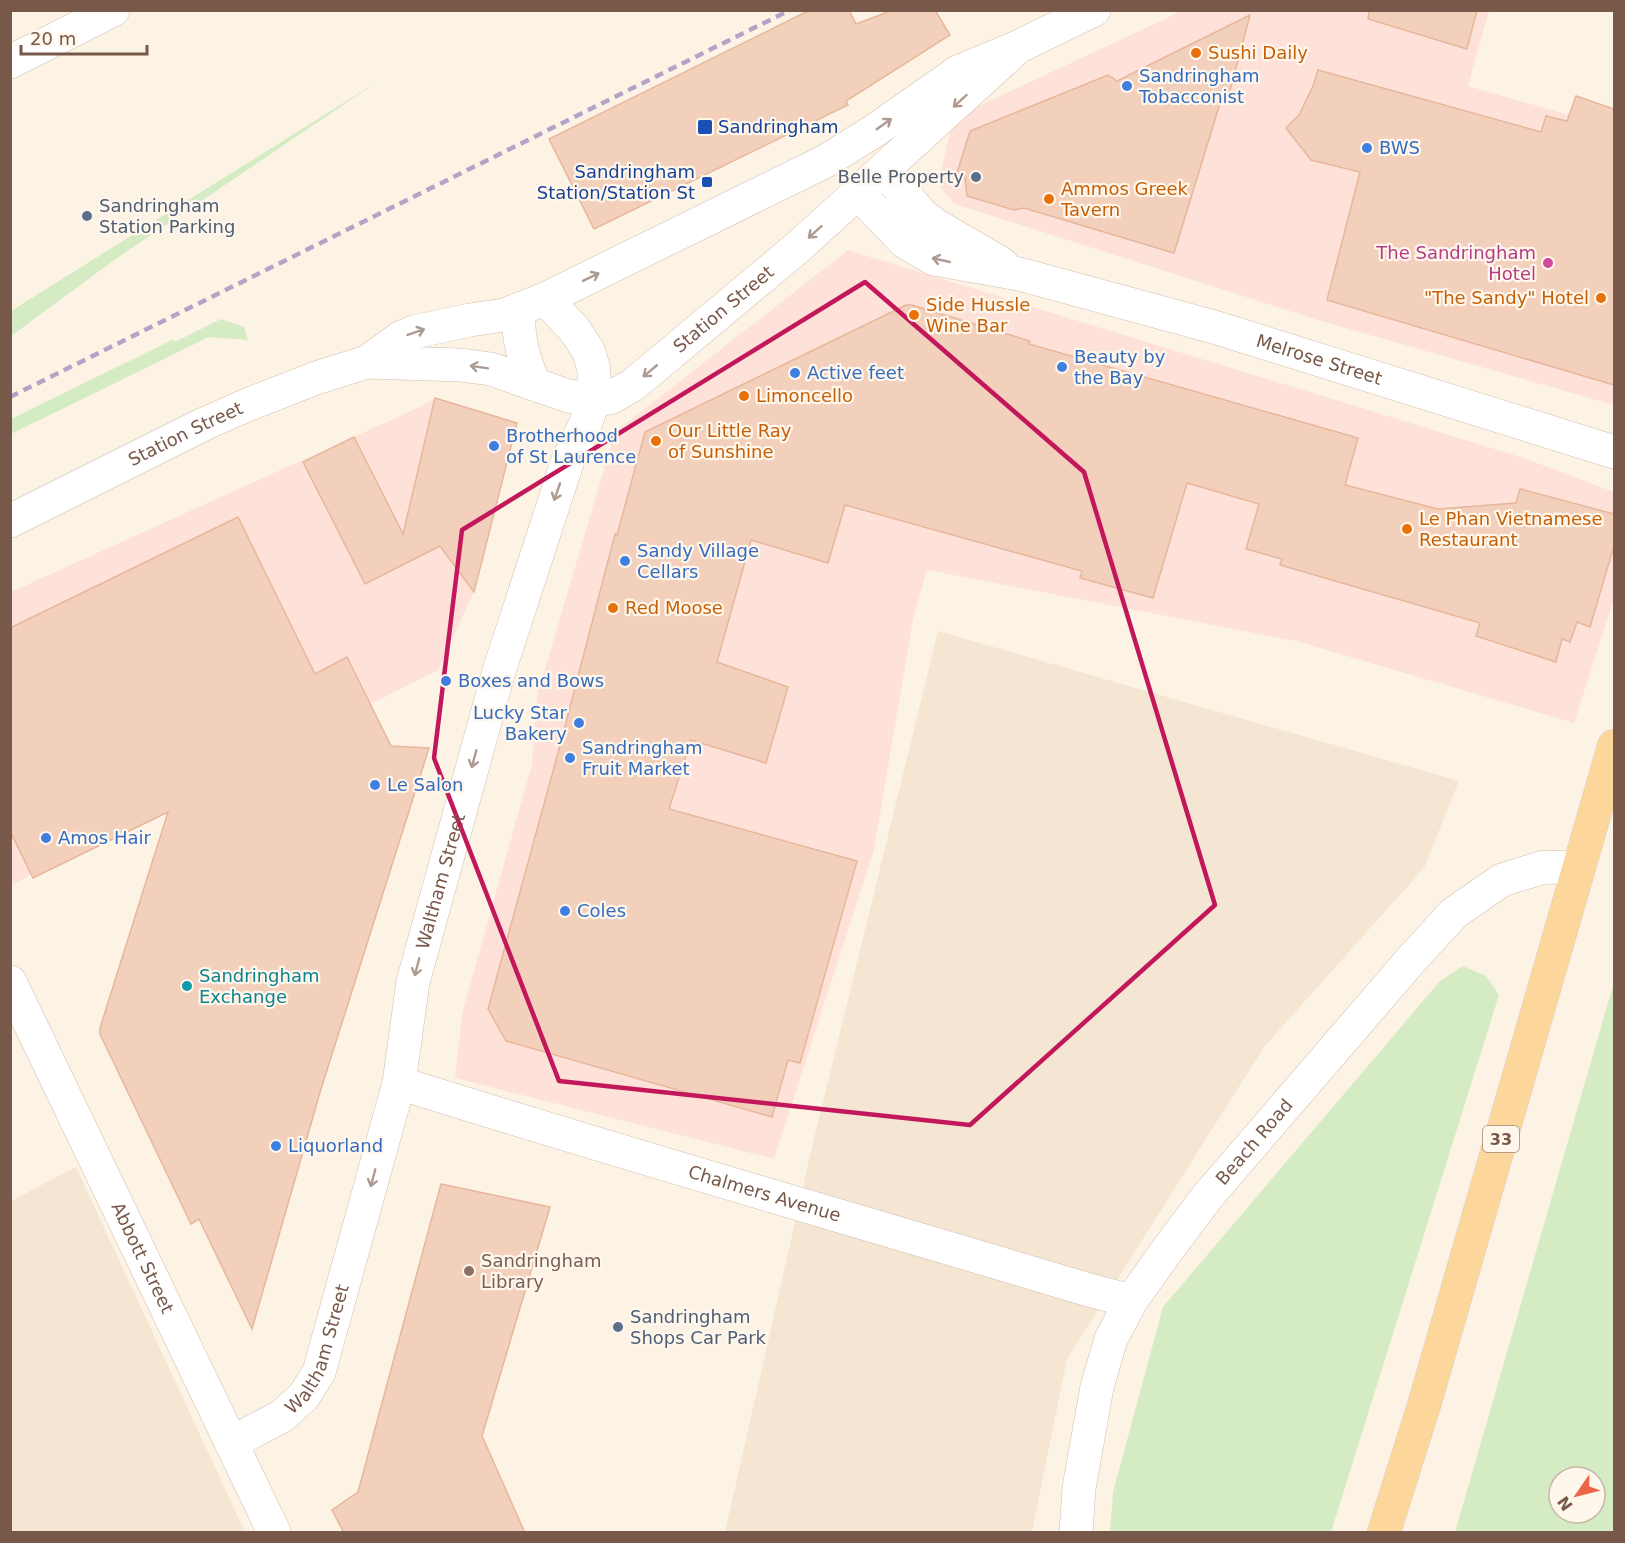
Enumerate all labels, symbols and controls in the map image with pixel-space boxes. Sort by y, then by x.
scale bar [21,18,147,56]
text: 20 m [30,28,76,49]
place label: Sushi Daily [1208,42,1308,63]
marker: Sushi Daily [1189,46,1203,60]
place label: Sandringham Tobacconist [1138,65,1260,107]
marker: Sandringham Tobacconist [1120,79,1134,93]
one-way arrow [953,94,968,108]
place label: Sandringham [718,116,839,137]
marker: Sandringham [696,118,714,136]
one-way arrow [875,118,892,130]
place label: BWS [1379,137,1420,158]
marker: BWS [1360,141,1374,155]
place label: Sandringham Station/Station St [537,161,695,203]
place label: Belle Property [838,166,964,187]
marker: Belle Property [969,170,983,184]
marker: Sandringham Station/Station St [700,175,714,189]
place label: Ammos Greek Tavern [1060,178,1189,220]
marker: Ammos Greek Tavern [1042,192,1056,206]
place label: Sandringham Station Parking [99,195,235,237]
marker: Sandringham Station Parking [80,209,94,223]
one-way arrow [808,225,823,239]
place label: The Sandringham Hotel [1375,242,1536,284]
one-way arrow [932,254,951,265]
marker: The Sandringham Hotel [1541,256,1555,270]
street label: Station Street [669,261,778,357]
one-way arrow [582,270,600,282]
place label: "The Sandy" Hotel [1424,287,1589,308]
marker: "The Sandy" Hotel [1594,291,1608,305]
place label: Side Hussle Wine Bar [926,294,1030,336]
marker: Side Hussle Wine Bar [907,308,921,322]
one-way arrow [407,326,425,337]
street label: Melrose Street [1254,330,1385,389]
place label: Beauty by the Bay [1074,346,1166,388]
marker: Beauty by the Bay [1055,360,1069,374]
one-way arrow [470,361,489,372]
place label: Active feet [807,362,904,383]
one-way arrow [643,364,658,378]
marker: Active feet [788,366,802,380]
place label: Limoncello [756,385,853,406]
marker: Limoncello [737,389,751,403]
street label: Station Street [125,397,246,470]
place label: Our Little Ray of Sunshine [668,420,792,462]
place label: Brotherhood of St Laurence [506,425,636,467]
marker: Our Little Ray of Sunshine [649,434,663,448]
marker: Brotherhood of St Laurence [487,439,501,453]
one-way arrow [550,482,561,501]
place label: Le Phan Vietnamese Restaurant [1419,508,1602,550]
marker: Le Phan Vietnamese Restaurant [1400,522,1414,536]
place label: Sandy Village Cellars [637,540,759,582]
marker: Sandy Village Cellars [618,554,632,568]
place label: Red Moose [625,597,723,618]
marker: Red Moose [606,601,620,615]
place label: Boxes and Bows [458,670,604,691]
marker: Boxes and Bows [439,674,453,688]
place label: Lucky Star Bakery [473,702,568,744]
marker: Lucky Star Bakery [572,716,586,730]
place label: Sandringham Fruit Market [582,737,703,779]
one-way arrow [468,749,480,768]
marker: Sandringham Fruit Market [563,751,577,765]
place label: Le Salon [387,774,463,795]
marker: Le Salon [368,778,382,792]
street label: Waltham Street [412,811,469,952]
place label: Amos Hair [58,827,152,848]
marker: Amos Hair [39,831,53,845]
place label: Coles [577,900,626,921]
marker: Coles [558,904,572,918]
one-way arrow [411,957,423,976]
place label: Sandringham Exchange [199,965,320,1007]
marker: Sandringham Exchange [180,979,194,993]
street label: Beach Road [1211,1094,1297,1189]
road number: 33 [1483,1126,1519,1152]
place label: Liquorland [288,1135,383,1156]
marker: Liquorland [269,1139,283,1153]
street label: Chalmers Avenue [686,1161,844,1226]
one-way arrow [366,1168,378,1187]
street label: Abbott Street [107,1199,178,1317]
place label: Sandringham Library [481,1250,602,1292]
marker: Sandringham Library [462,1264,476,1278]
street label: Waltham Street [281,1282,353,1418]
place label: Sandringham Shops Car Park [630,1306,767,1348]
marker: Sandringham Shops Car Park [611,1320,625,1334]
north arrow [1547,1465,1607,1525]
text: N [1554,1492,1577,1514]

